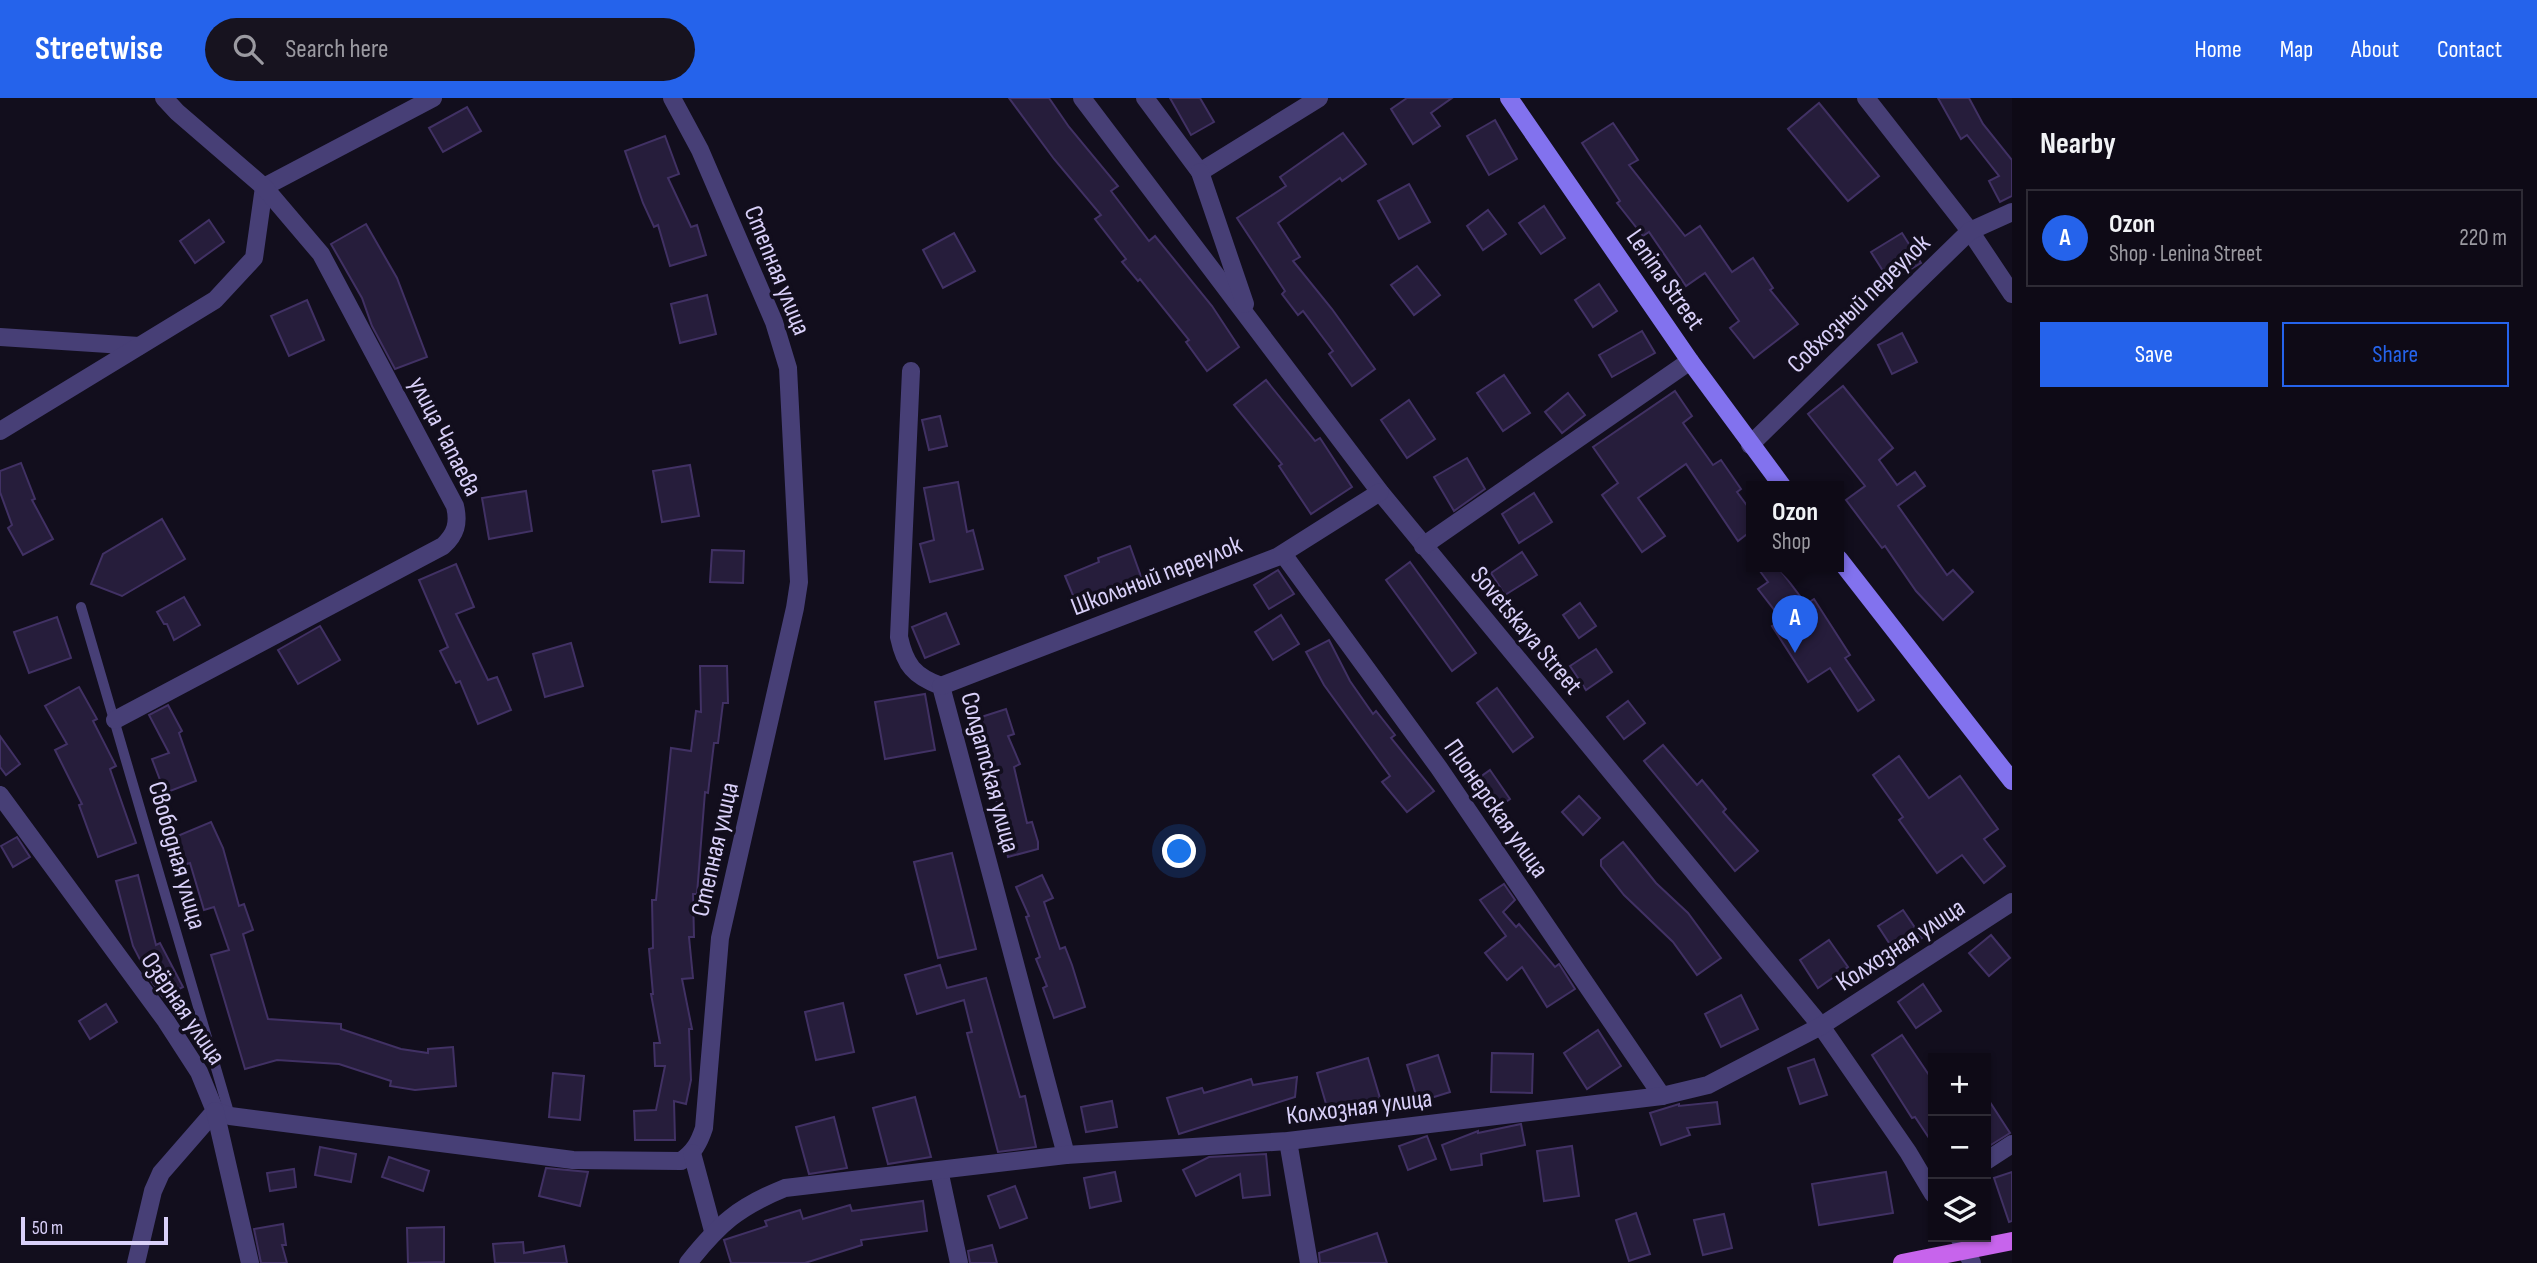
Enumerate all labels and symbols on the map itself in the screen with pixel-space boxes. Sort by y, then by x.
street label: Степная улица [737,201,817,340]
street label: Lenina Street [1619,224,1711,336]
street label: Совхозный переулок [1781,228,1937,380]
street label: улица Чапаева [401,372,488,502]
street label: Школьный переулок [1067,530,1246,623]
street label: Sovetskaya Street [1463,561,1588,701]
pin: A [1772,595,1818,653]
street label: Солдатская улица [953,689,1026,856]
street label: Пионерская улица [1437,734,1555,884]
street label: Свободная улица [141,778,212,933]
street label: Степная улица [685,779,746,919]
your location [1162,834,1196,868]
street label: Колхозная улица [1831,892,1971,998]
street label: Озёрная улица [134,947,232,1071]
street label: Колхозная улица [1284,1083,1434,1132]
scale bar [21,1214,168,1246]

